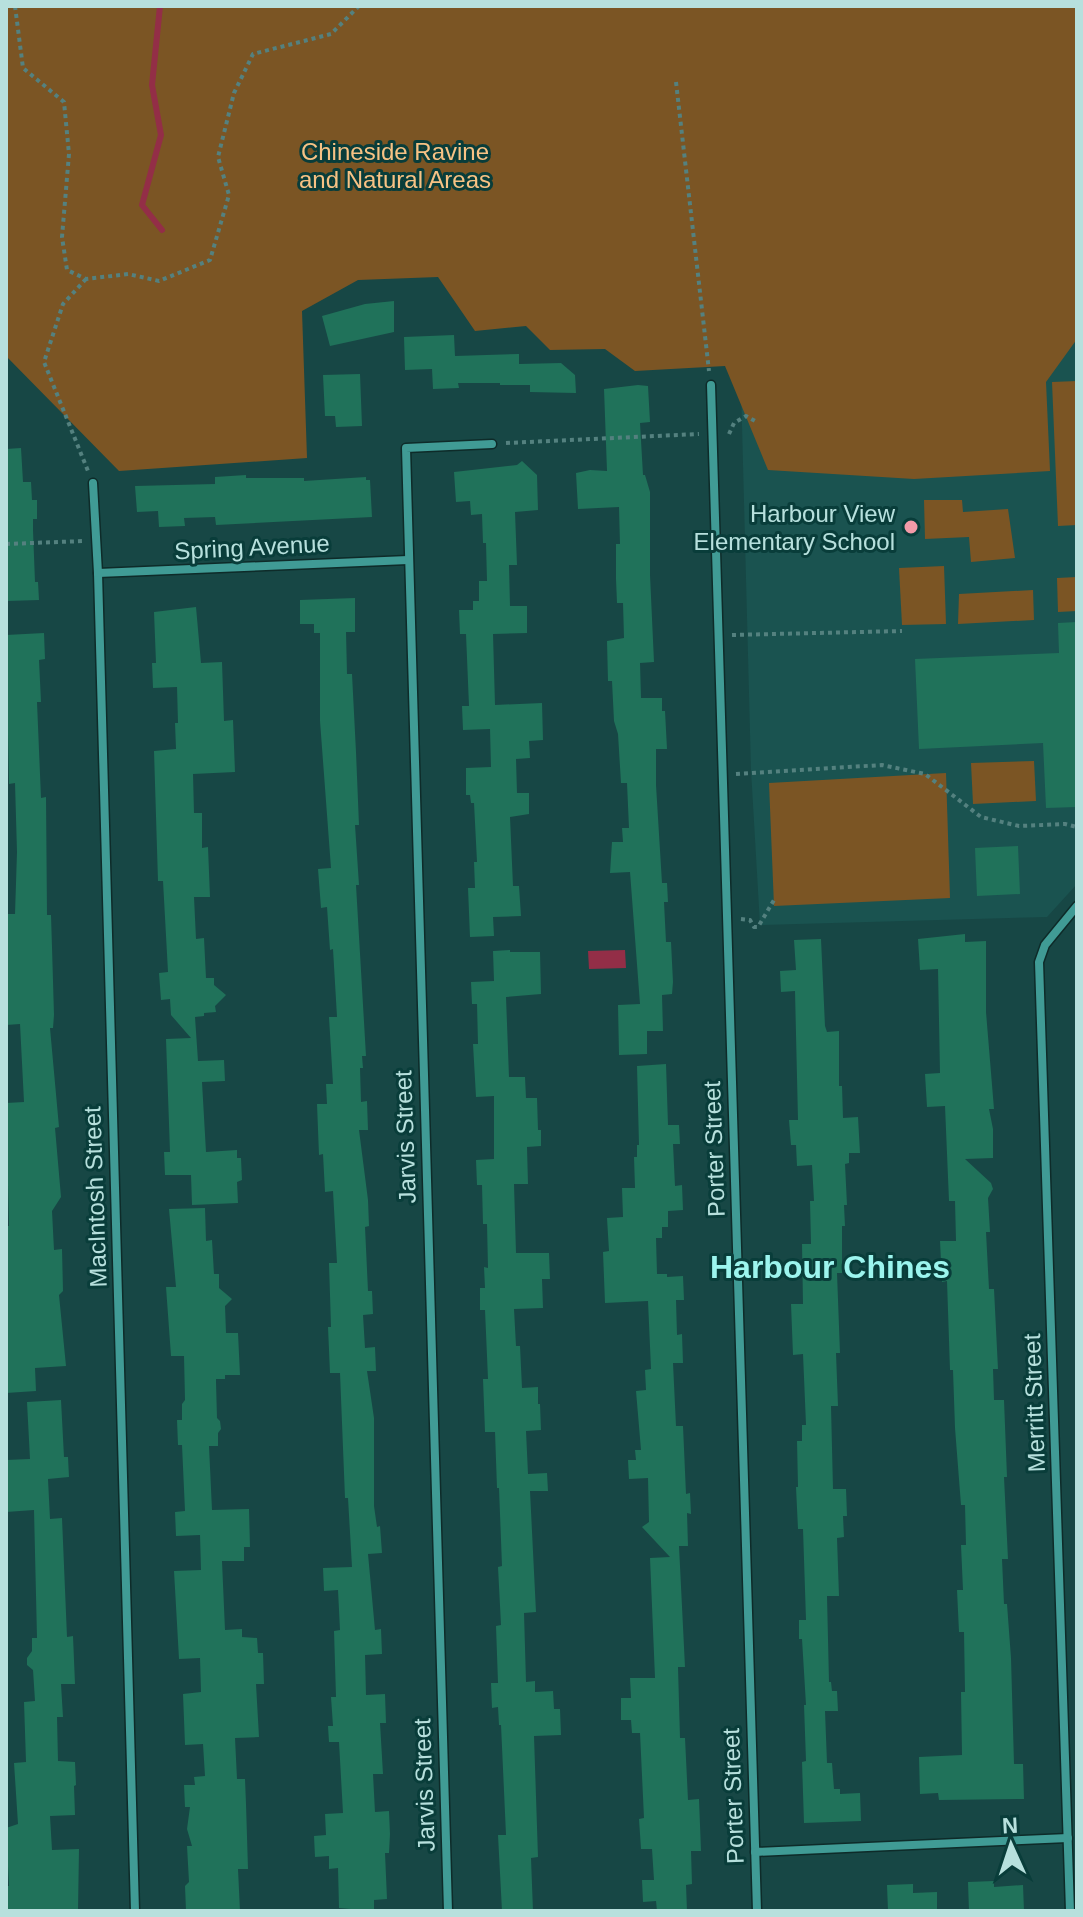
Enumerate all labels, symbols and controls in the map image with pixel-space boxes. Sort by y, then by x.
park label: Chineside Ravine and Natural Areas [299,138,491,193]
place label: Harbour View Elementary School [694,500,896,555]
marker: Harbour View Elementary School [902,518,920,536]
street label: Spring Avenue [174,529,330,565]
street label: Jarvis Street [389,1070,421,1204]
street label: Porter Street [698,1080,730,1217]
street label: MacIntosh Street [78,1106,112,1288]
district label: Harbour Chines [710,1249,950,1285]
street label: Merritt Street [1018,1333,1050,1473]
street label: Jarvis Street [408,1718,440,1852]
street label: Porter Street [717,1727,749,1864]
north arrow [971,1805,1051,1885]
text: N [1001,1813,1019,1838]

